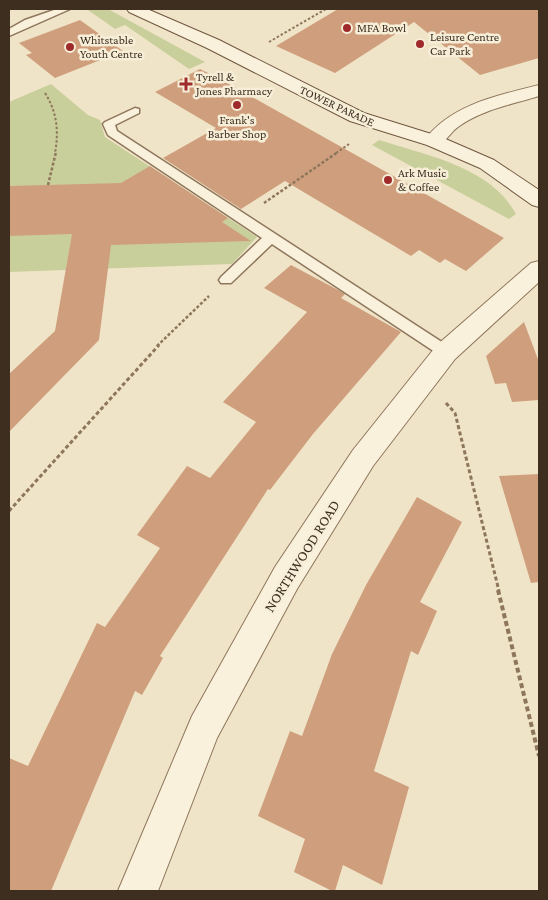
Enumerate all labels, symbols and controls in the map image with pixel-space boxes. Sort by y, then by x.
place label: MFA Bowl [357,21,406,35]
marker: MFA Bowl [341,22,353,34]
place label: Leisure Centre Car Park [430,30,499,58]
place label: Whitstable Youth Centre [80,33,143,61]
marker: Leisure Centre Car Park [414,38,426,50]
marker: Whitstable Youth Centre [64,41,76,53]
place label: Tyrell & Jones Pharmacy [195,70,273,98]
marker: Tyrell & Jones Pharmacy [180,78,192,90]
street label: TOWER PARADE [297,83,377,130]
marker: Frank's Barber Shop [231,99,243,111]
place label: Frank's Barber Shop [208,113,266,141]
place label: Ark Music & Coffee [398,166,446,194]
marker: Ark Music & Coffee [382,174,394,186]
street label: NORTHWOOD ROAD [261,497,343,615]

